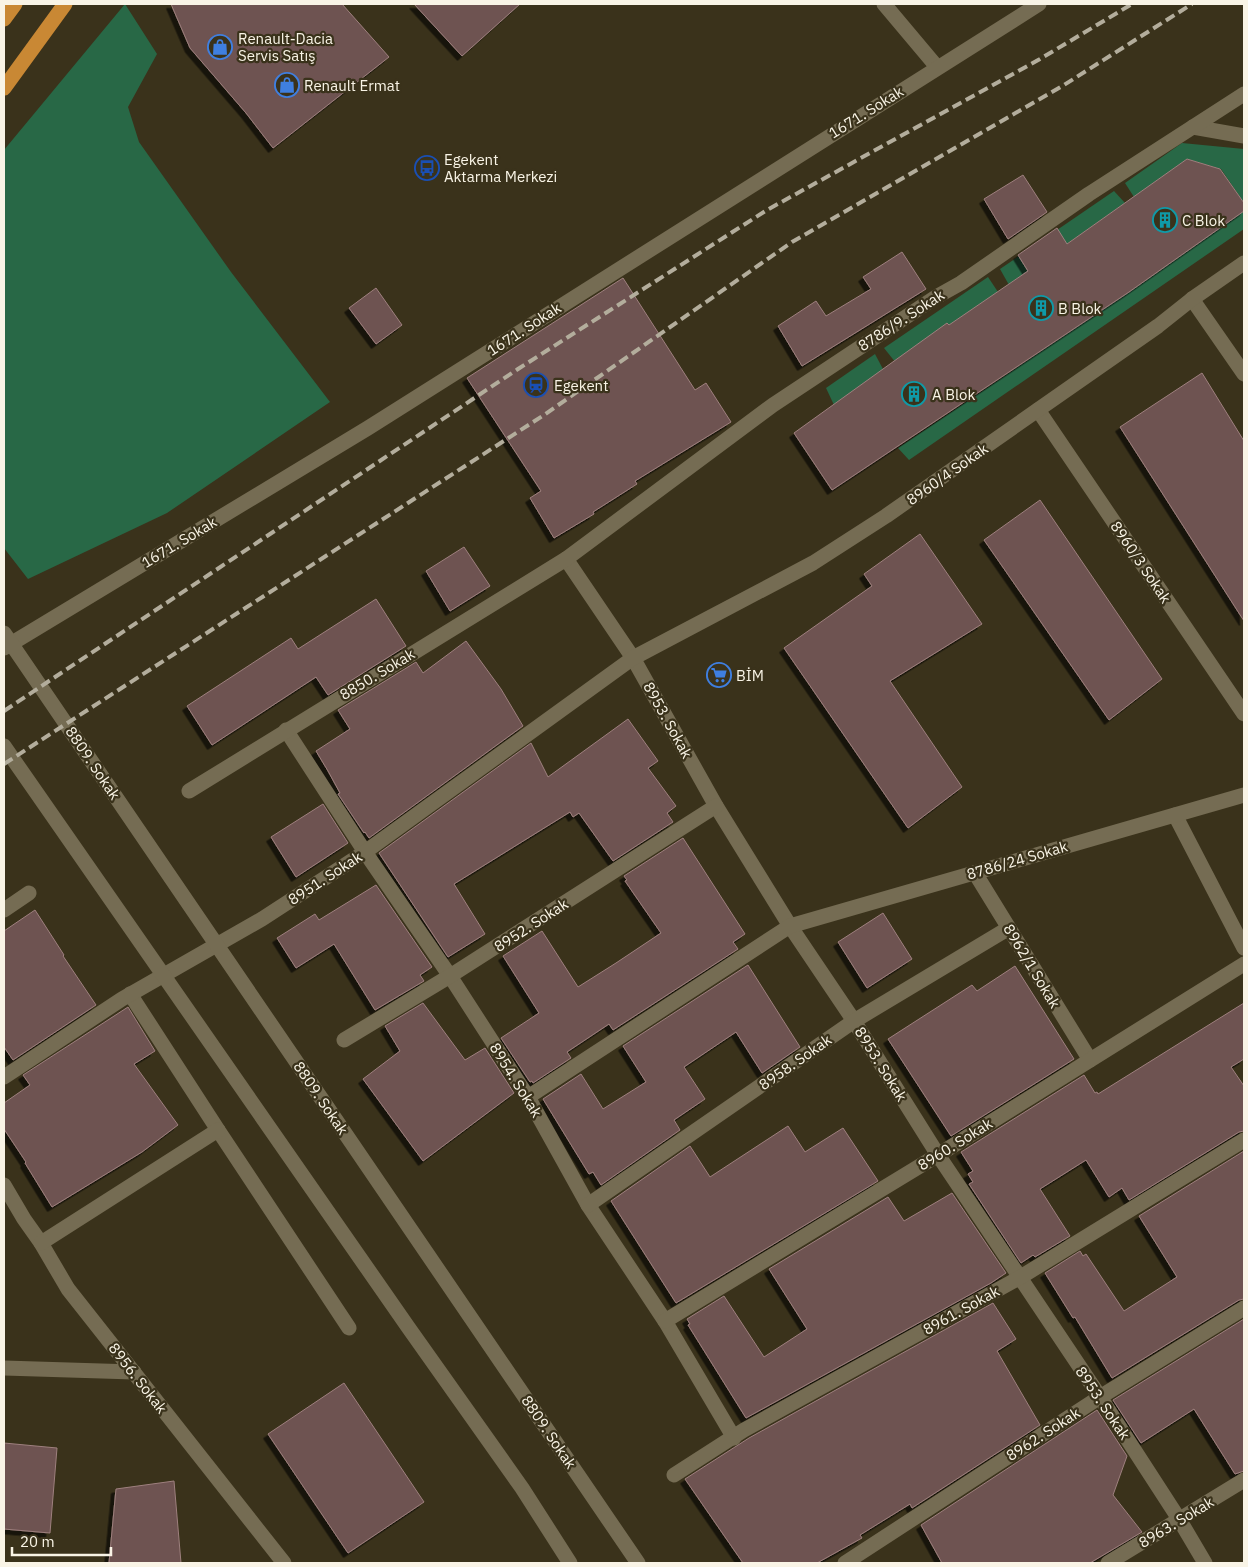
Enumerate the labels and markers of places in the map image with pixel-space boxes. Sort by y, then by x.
place label: Renault-Dacia Servis Satış [238,29,333,65]
shop icon: Renault-Dacia Servis Satış [207,34,233,60]
shop icon: Renault Ermat [274,72,300,98]
place label: Renault Ermat [304,76,400,95]
place label: Egekent Aktarma Merkezi [444,150,557,186]
bus stop icon: Egekent Aktarma Merkezi [414,155,440,181]
building icon: C Blok [1152,207,1178,233]
place label: C Blok [1182,211,1225,230]
building icon: B Blok [1028,295,1054,321]
place label: B Blok [1058,299,1102,318]
station icon: Egekent [523,372,549,398]
place label: Egekent [554,376,608,395]
building icon: A Blok [901,381,927,407]
place label: A Blok [932,385,975,404]
supermarket icon: BİM [706,662,732,688]
place label: BİM [736,666,764,685]

